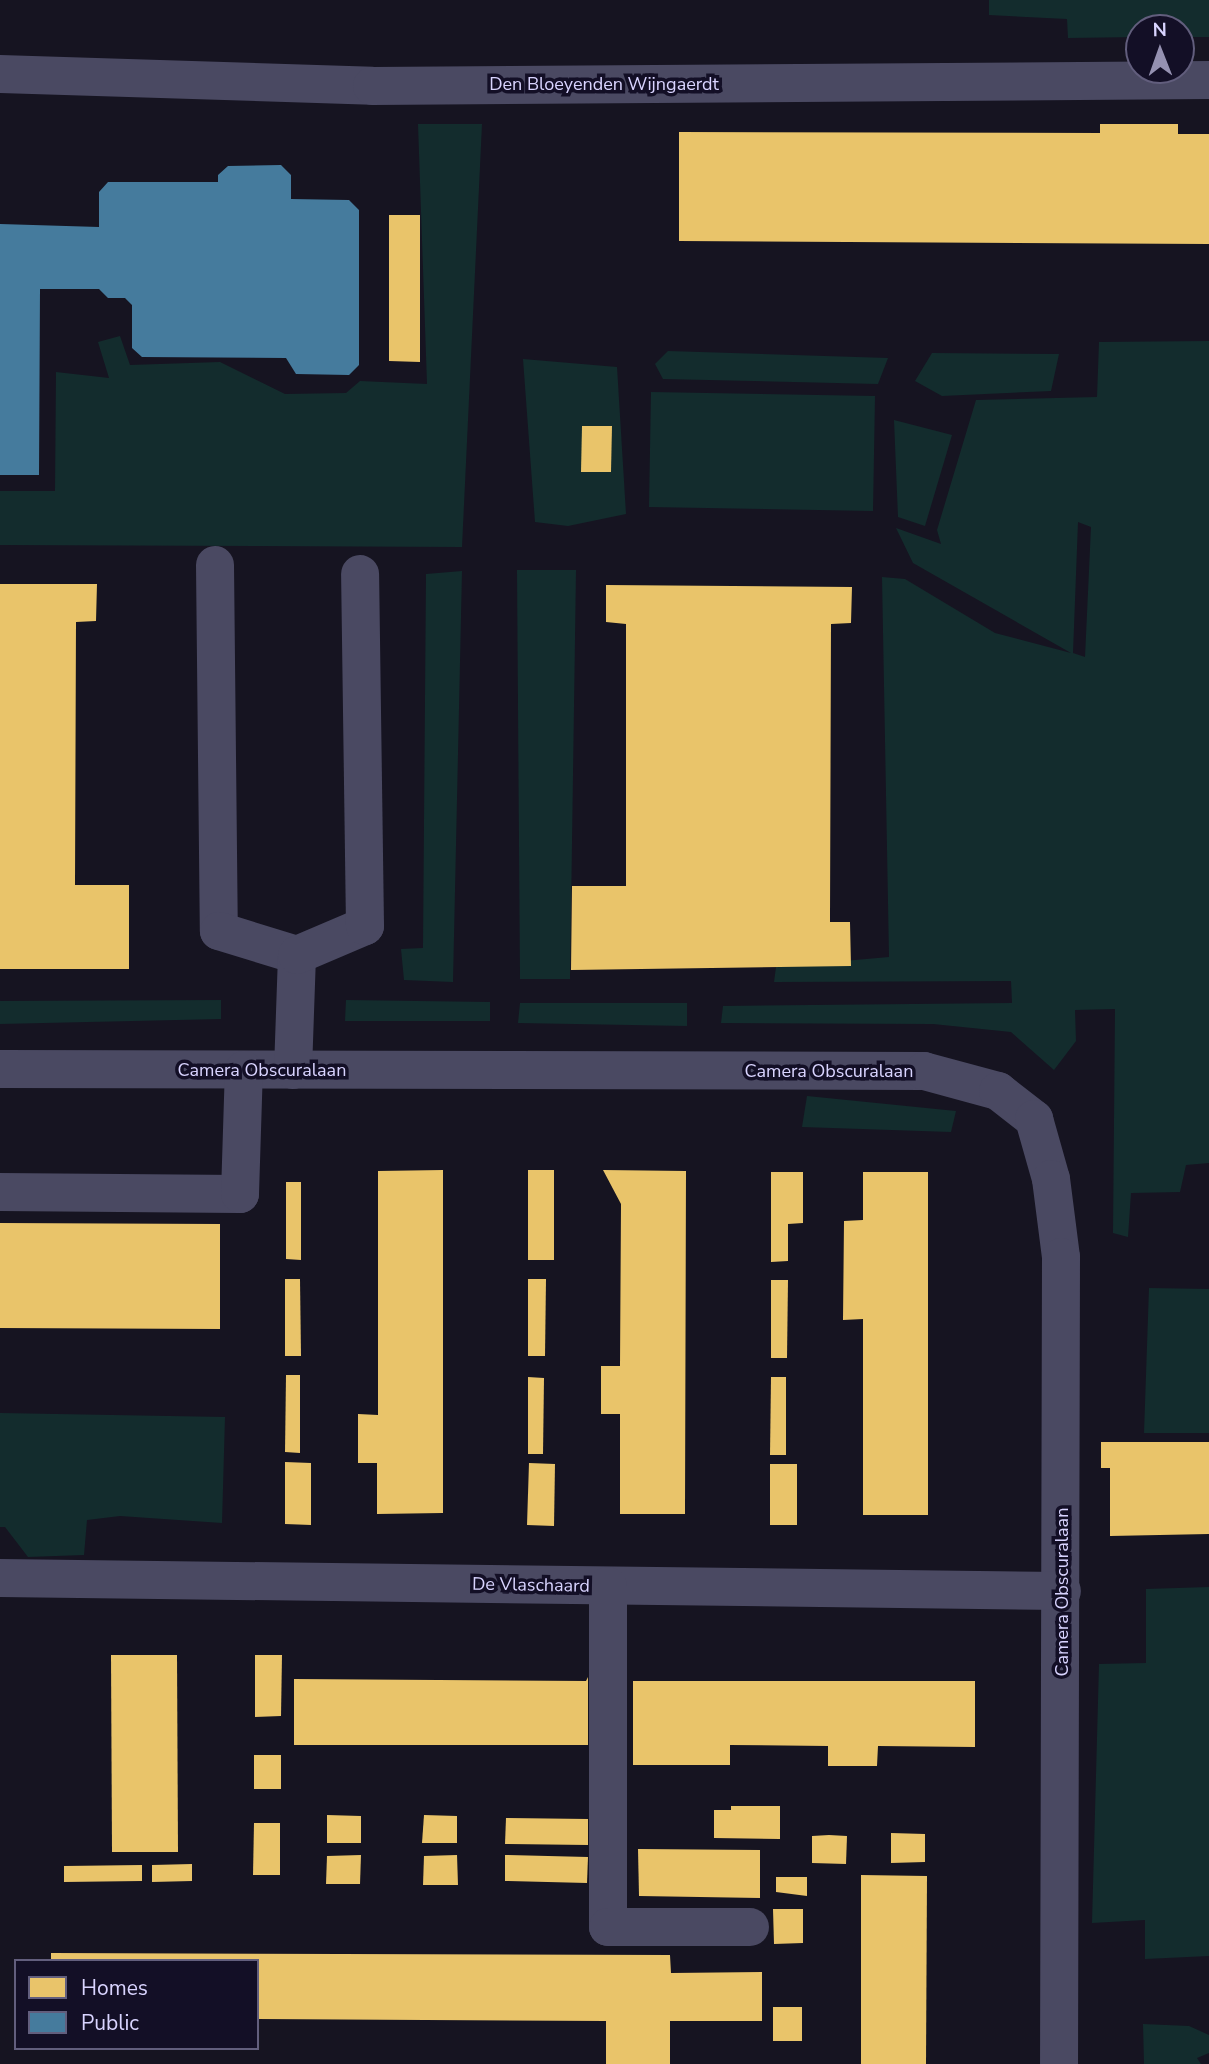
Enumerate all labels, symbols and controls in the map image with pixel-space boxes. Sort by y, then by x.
north arrow [1125,14,1195,84]
text: N [1152,17,1167,43]
street label: Den Bloeyenden Wijngaerdt [489,73,719,95]
street label: Camera Obscuralaan [178,1059,346,1081]
street label: Camera Obscuralaan [745,1060,913,1082]
street label: Camera Obscuralaan [1051,1508,1073,1676]
street label: De Vlaschaard [472,1573,590,1597]
legend [14,1959,259,2050]
text: Homes [81,1974,148,2002]
text: Public [81,2009,139,2037]

